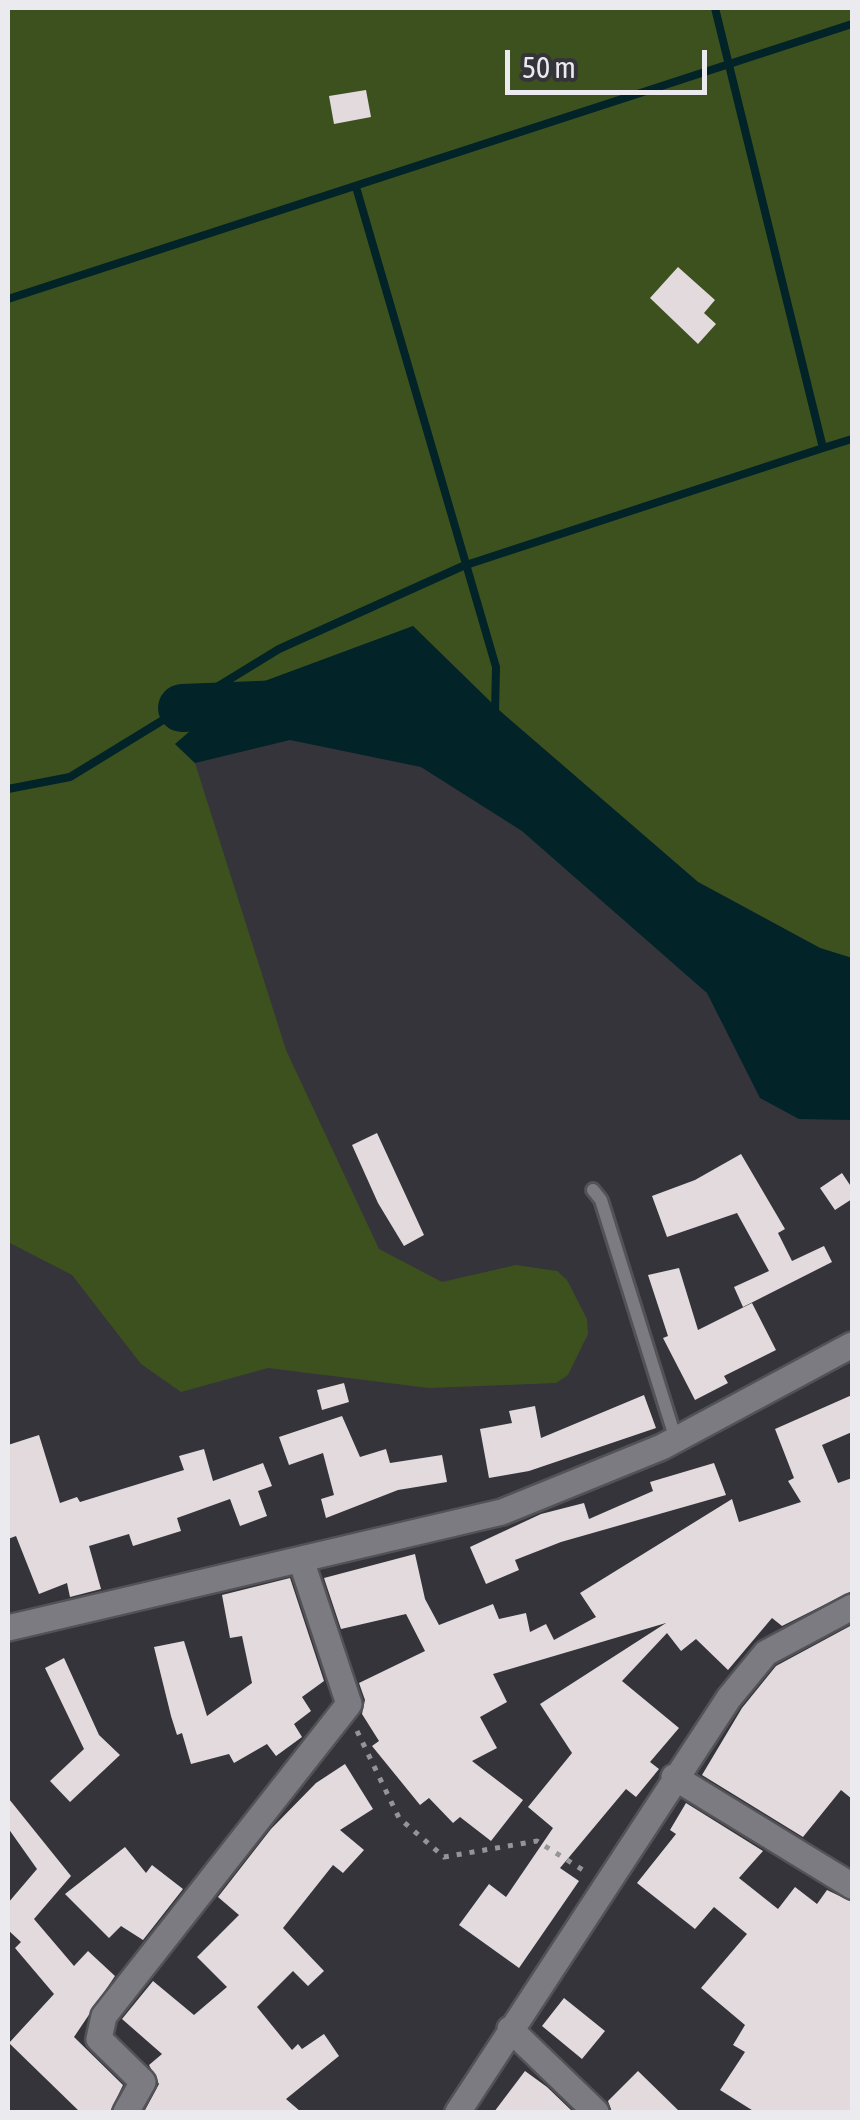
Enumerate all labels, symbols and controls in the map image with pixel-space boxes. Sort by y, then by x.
scale bar [510,30,712,92]
text: 50 m [522,50,576,84]

